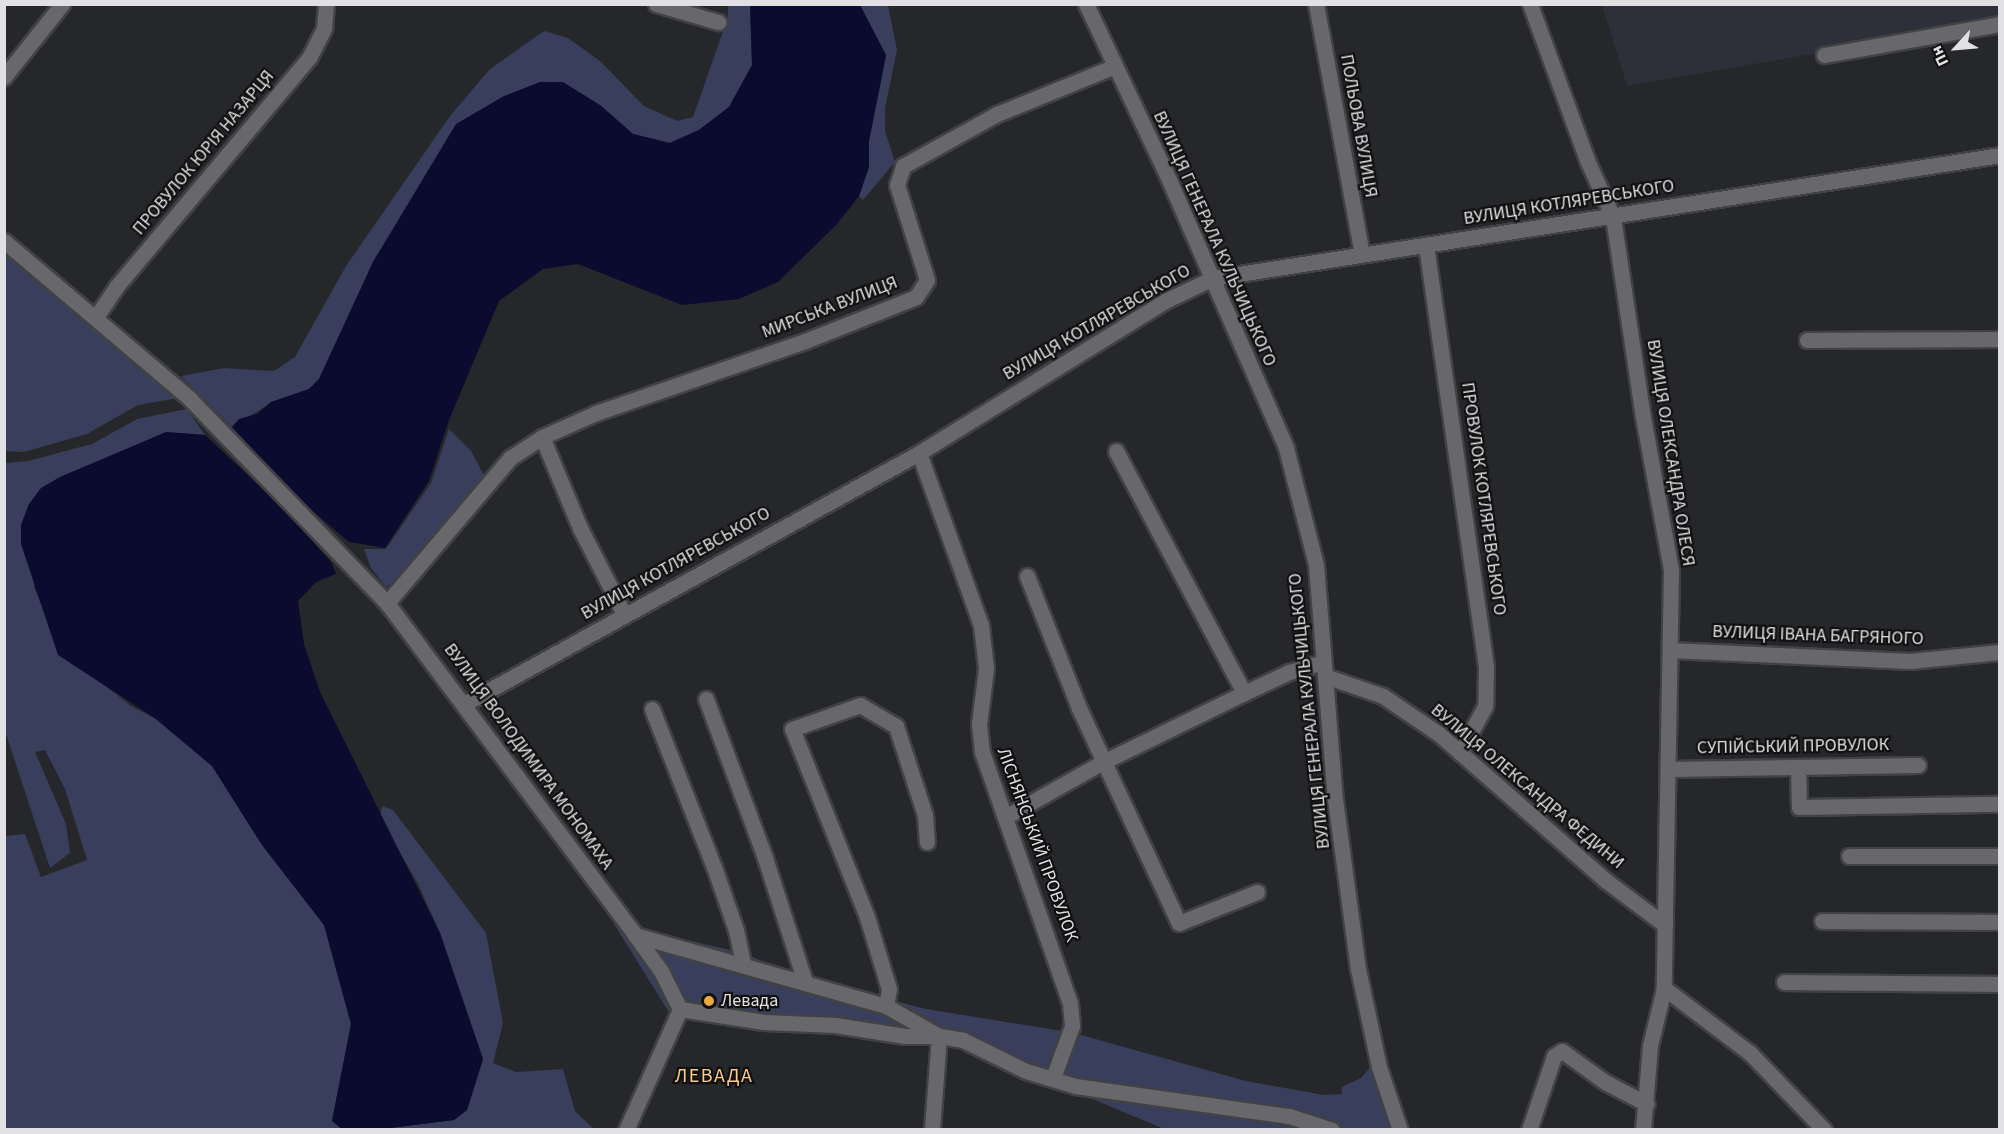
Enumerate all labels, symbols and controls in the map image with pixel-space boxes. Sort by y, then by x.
north arrow [1926,18,1986,78]
text: Пн [1926,42,1954,70]
street label: ПОЛЬОВА ВУЛИЦЯ [1335,53,1381,199]
street label: ПРОВУЛОК ЮРІЯ НАЗАРЦЯ [129,66,279,240]
street label: ВУЛИЦЯ ГЕНЕРАЛА КУЛЬЧИЦЬКОГО [1148,108,1280,370]
street label: ВУЛИЦЯ КОТЛЯРЕВСЬКОГО [1462,176,1676,230]
street label: ВУЛИЦЯ КОТЛЯРЕВСЬКОГО [999,260,1195,386]
street label: МИРСЬКА ВУЛИЦЯ [759,272,901,344]
street label: ВУЛИЦЯ ОЛЕКСАНДРА ОЛЕСЯ [1641,338,1699,568]
street label: ПРОВУЛОК КОТЛЯРЕВСЬКОГО [1456,381,1510,617]
street label: ВУЛИЦЯ КОТЛЯРЕВСЬКОГО [578,503,774,625]
street label: ВУЛИЦЯ ГЕНЕРАЛА КУЛЬЧИЦЬКОГО [1285,572,1335,850]
street label: ВУЛИЦЯ ІВАНА БАГРЯНОГО [1712,622,1924,650]
street label: ВУЛИЦЯ ВОЛОДИМИРА МОНОМАХА [439,640,617,874]
street label: ВУЛИЦЯ ОЛЕКСАНДРА ФЕДИНИ [1426,700,1628,874]
street label: СУПІЙСЬКИЙ ПРОВУЛОК [1697,735,1889,759]
street label: ЛІСНЯНСЬКИЙ ПРОВУЛОК [992,745,1082,945]
place label: Левада [721,990,778,1012]
marker: Левада [702,994,716,1008]
district label: ЛЕВАДА [675,1064,753,1088]

